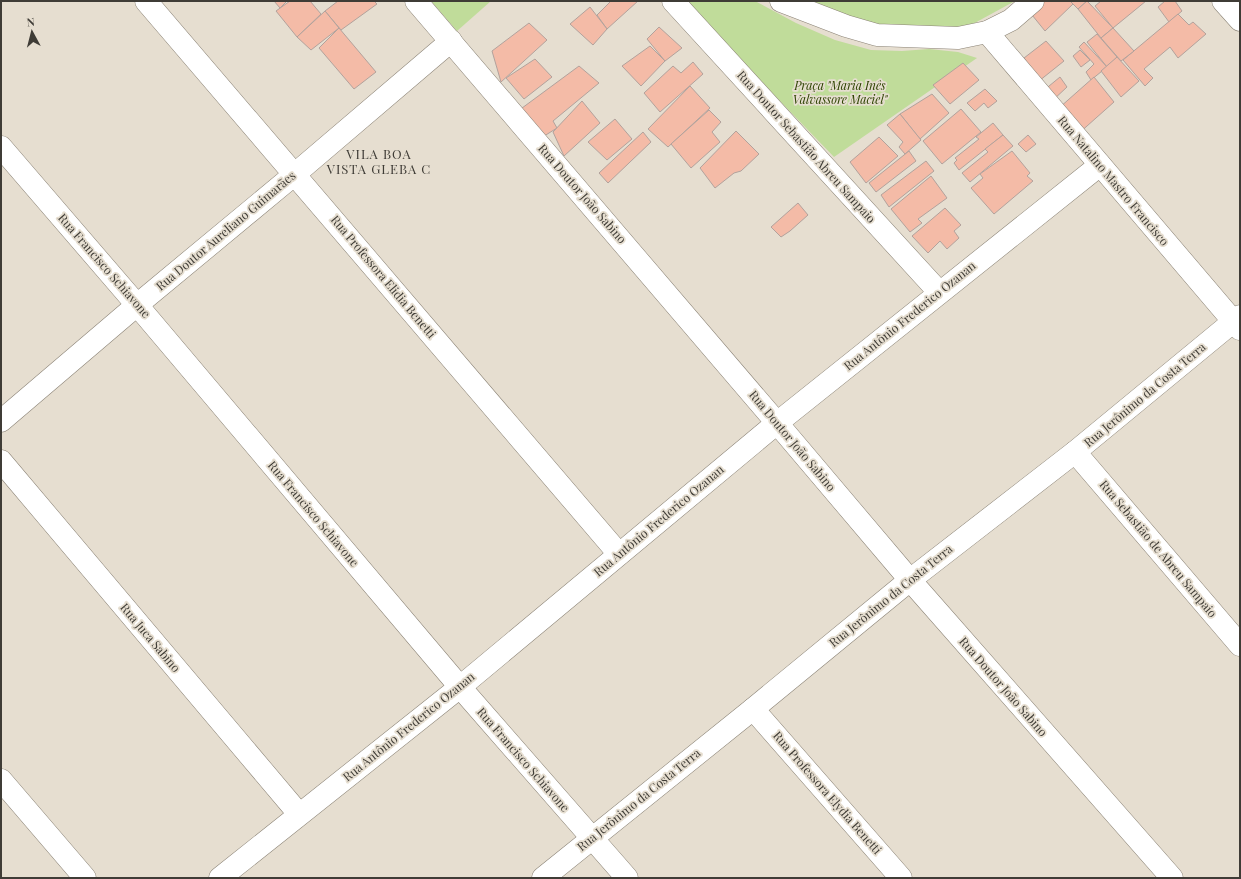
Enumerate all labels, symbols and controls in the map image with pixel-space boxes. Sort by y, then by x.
north arrow [12,12,52,52]
text: N [26,14,36,30]
street label: Rua Doutor Sebastião Abreu Sampaio [734,67,880,226]
park label: Praça "Maria Inês Valvassore Maciel" [793,77,889,107]
street label: Rua Natalino Mastro Francisco [1055,112,1173,249]
street label: Rua Doutor João Sabino [535,140,631,247]
district label: VILA BOA VISTA GLEBA C [326,145,431,177]
street label: Rua Doutor Aureliano Guimarães [152,167,299,293]
street label: Rua Francisco Schiavone [55,210,155,321]
street label: Rua Professora Elidia Benetti [328,212,440,341]
street label: Rua Antônio Frederico Ozanan [840,257,979,373]
street label: Rua Jerônimo da Costa Terra [1080,338,1209,450]
street label: Rua Doutor João Sabino [746,387,840,494]
street label: Rua Francisco Schiavone [265,457,363,570]
street label: Rua Antônio Frederico Ozanan [590,461,727,579]
street label: Rua Sebastião de Abreu Sampaio [1096,476,1221,621]
street label: Rua Jerônimo da Costa Terra [825,540,955,650]
street label: Rua Juca Sabino [117,600,185,676]
street label: Rua Doutor João Sabino [956,633,1052,740]
street label: Rua Antônio Frederico Ozanan [339,668,478,784]
street label: Rua Francisco Schiavone [474,704,574,815]
street label: Rua Professora Elydia Benetti [770,728,886,858]
street label: Rua Jerônimo da Costa Terra [573,744,703,854]

